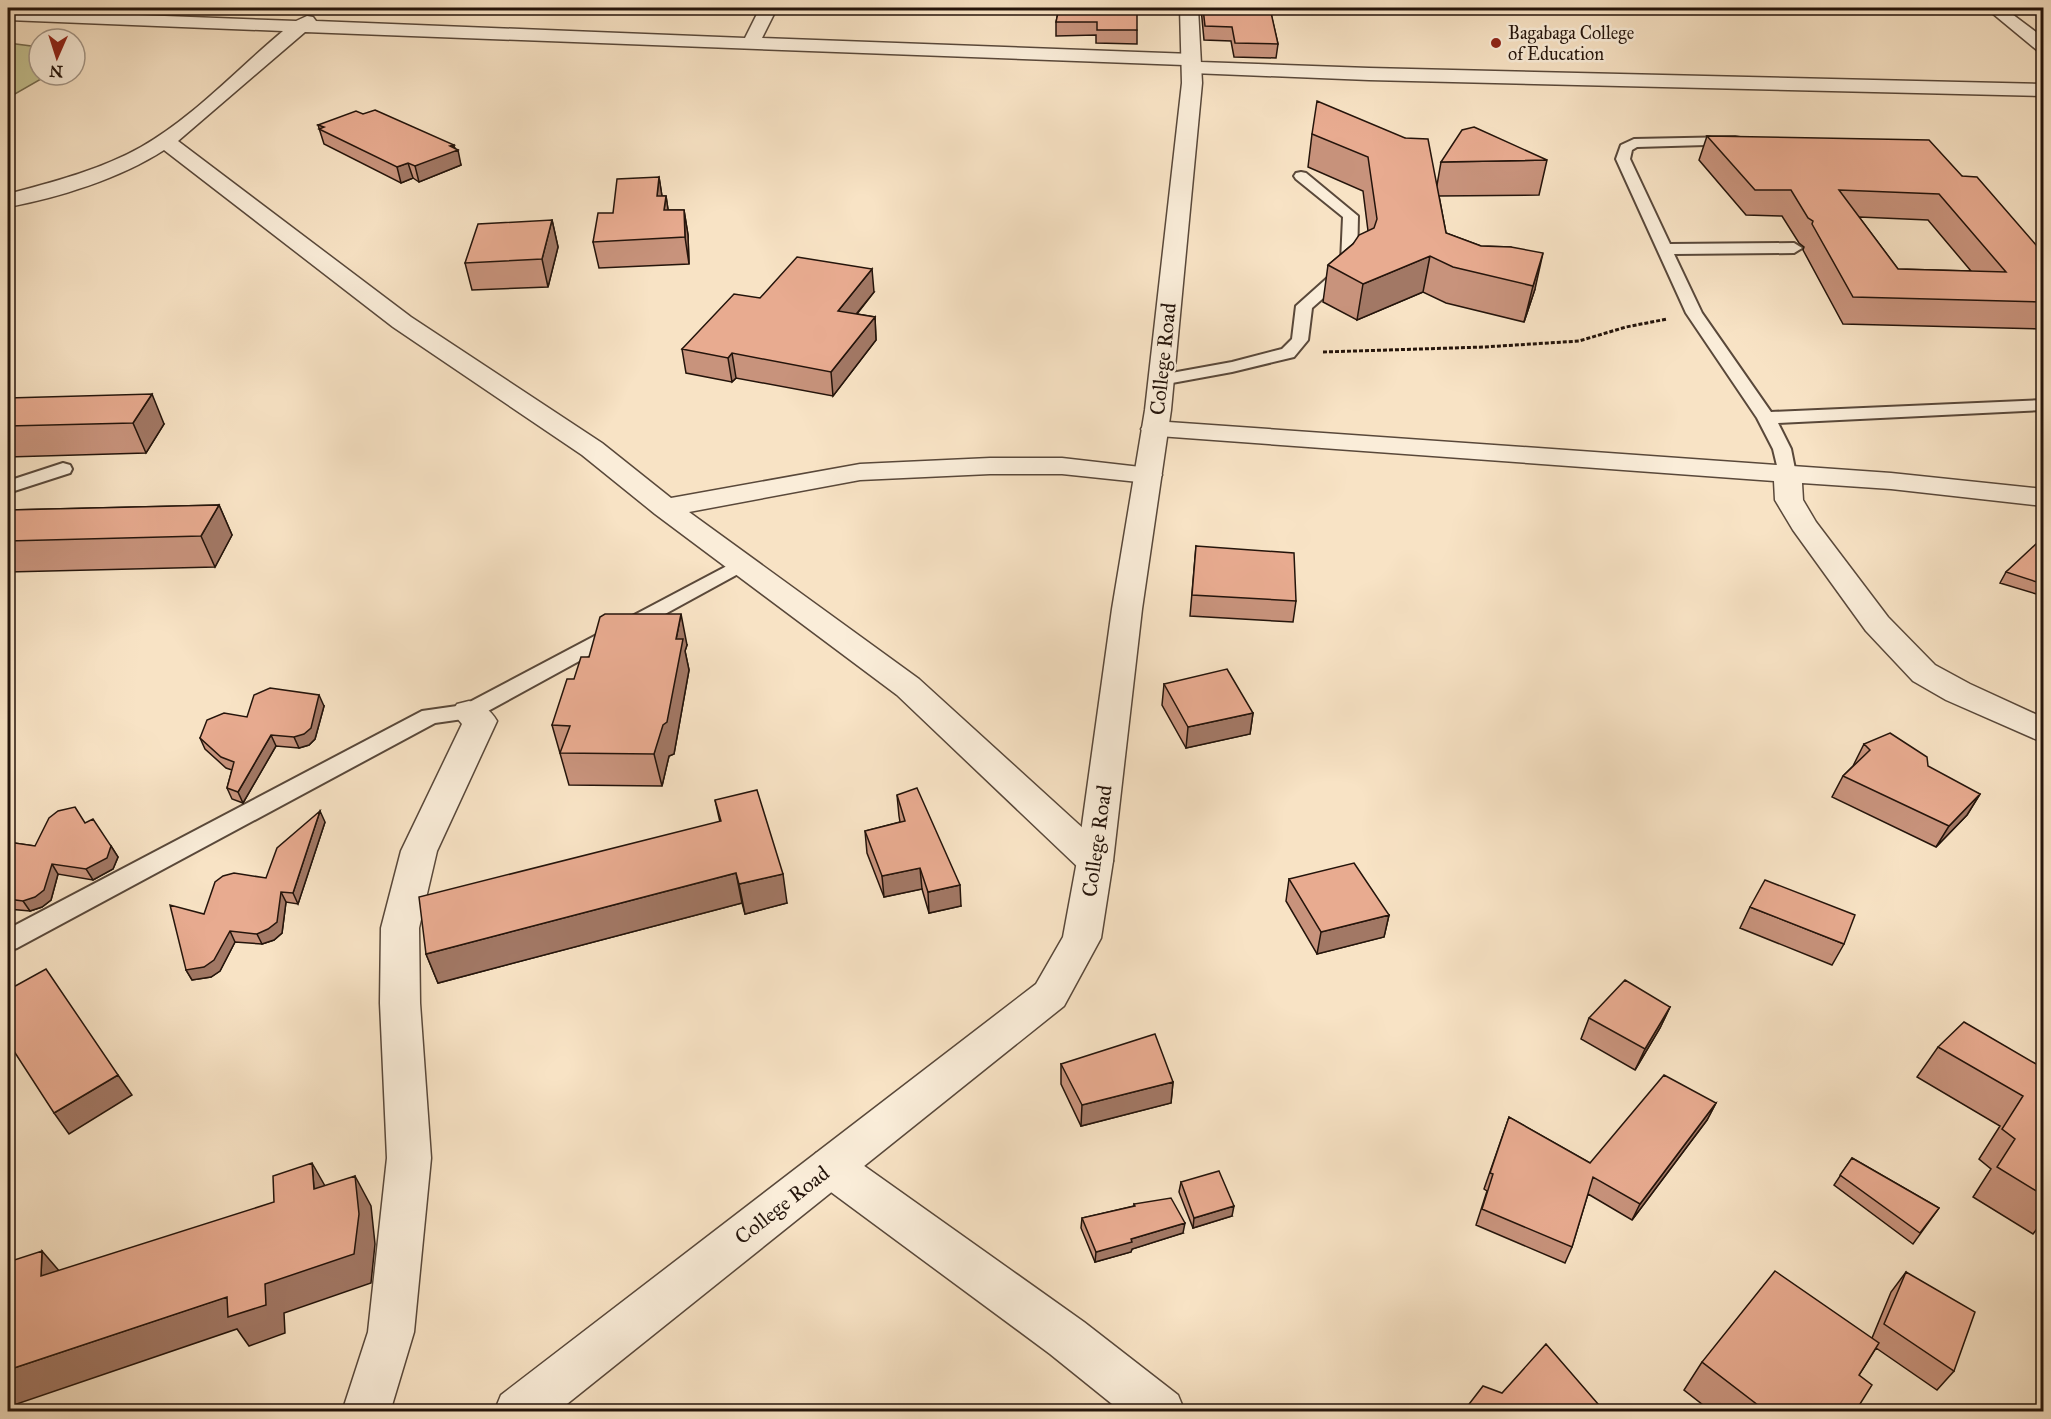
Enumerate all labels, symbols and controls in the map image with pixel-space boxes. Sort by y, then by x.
place label: Bagabaga College of Education [1508,22,1634,65]
north arrow [27,27,87,87]
marker: Bagabaga College of Education [1489,36,1503,50]
text: N [49,62,64,81]
street label: College Road [1144,301,1182,416]
street label: College Road [1076,783,1118,899]
street label: College Road [730,1160,835,1250]

